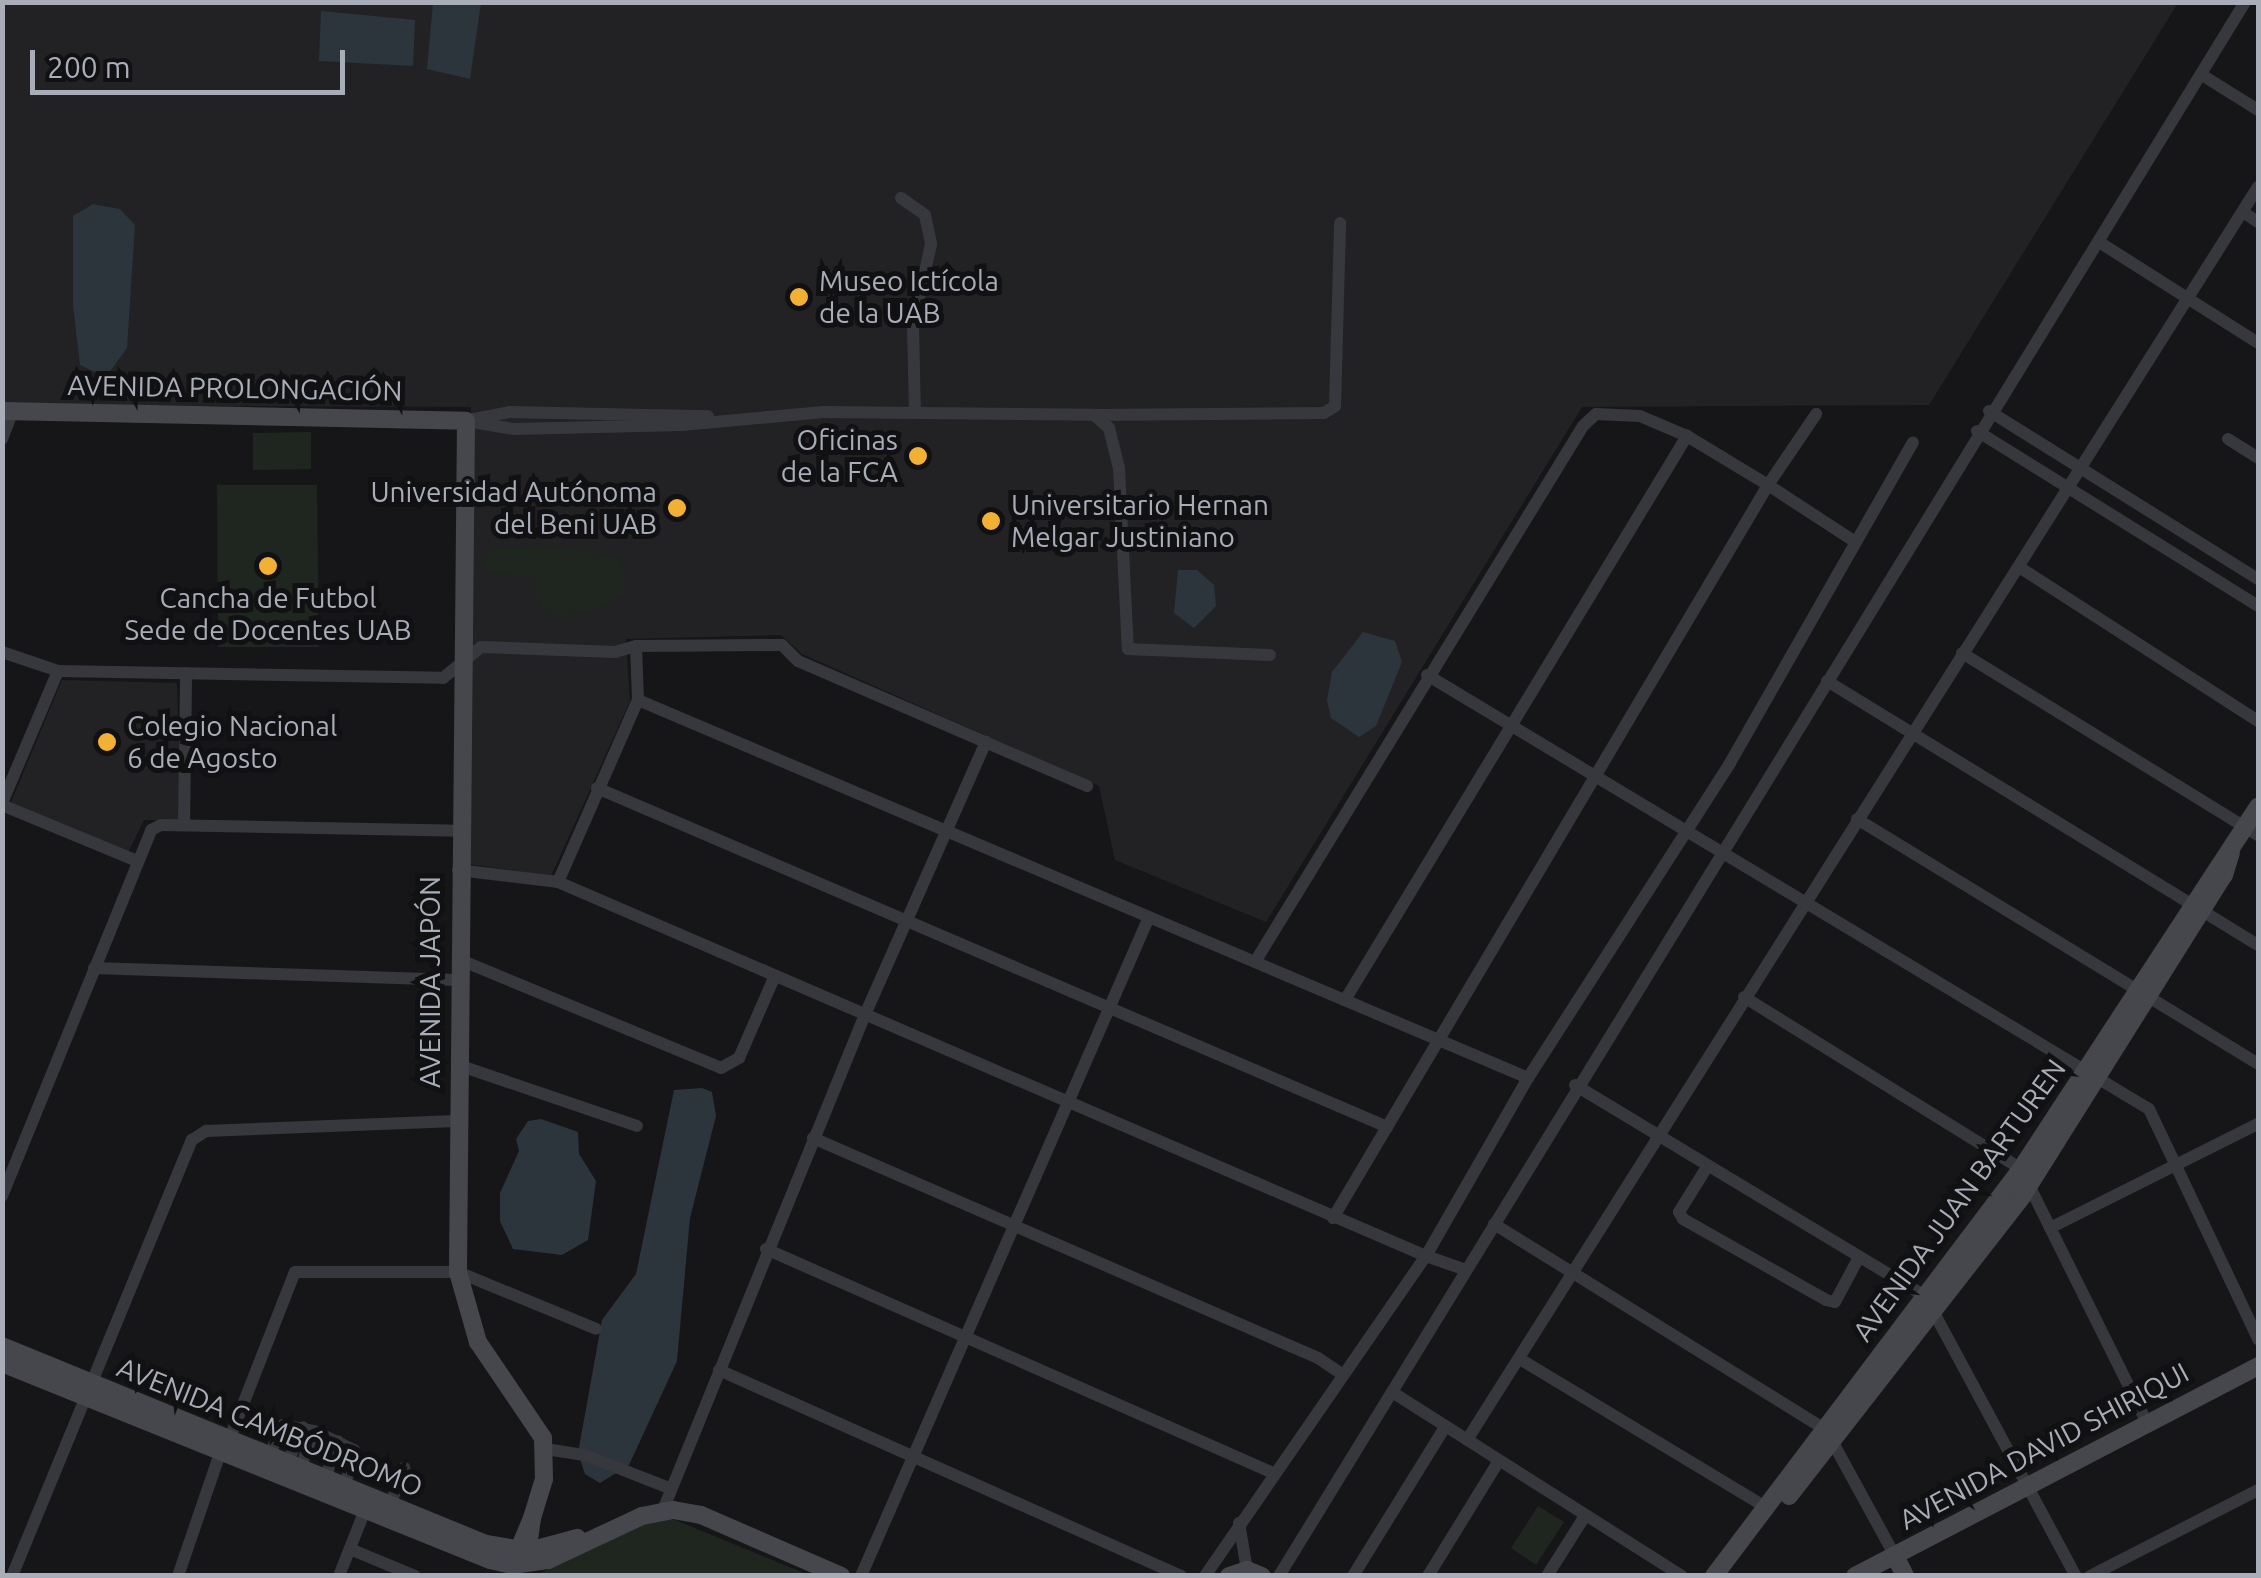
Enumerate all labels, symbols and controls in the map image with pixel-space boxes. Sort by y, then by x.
scale bar [35,30,350,92]
text: 200 m [47,50,131,84]
place label: Museo Ictícola de la UAB [819,264,999,330]
marker: Museo Ictícola de la UAB [788,286,810,308]
street label: AVENIDA PROLONGACIÓN [67,368,403,408]
place label: Oficinas de la FCA [781,423,898,489]
marker: Oficinas de la FCA [907,445,929,467]
place label: Universidad Autónoma del Beni UAB [371,475,657,541]
place label: Universitario Hernan Melgar Justiniano [1011,488,1269,554]
marker: Universidad Autónoma del Beni UAB [666,497,688,519]
marker: Universitario Hernan Melgar Justiniano [980,510,1002,532]
marker: Cancha de Futbol Sede de Docentes UAB [257,555,279,577]
place label: Cancha de Futbol Sede de Docentes UAB [124,581,412,647]
place label: Colegio Nacional 6 de Agosto [127,709,337,775]
marker: Colegio Nacional 6 de Agosto [96,731,118,753]
street label: AVENIDA JAPÓN [413,876,447,1088]
street label: AVENIDA JUAN BARTUREN [1845,1053,2073,1347]
street label: AVENIDA CAMBÓDROMO [112,1350,428,1504]
street label: AVENIDA DAVID SHIRIQUI [1894,1355,2194,1537]

